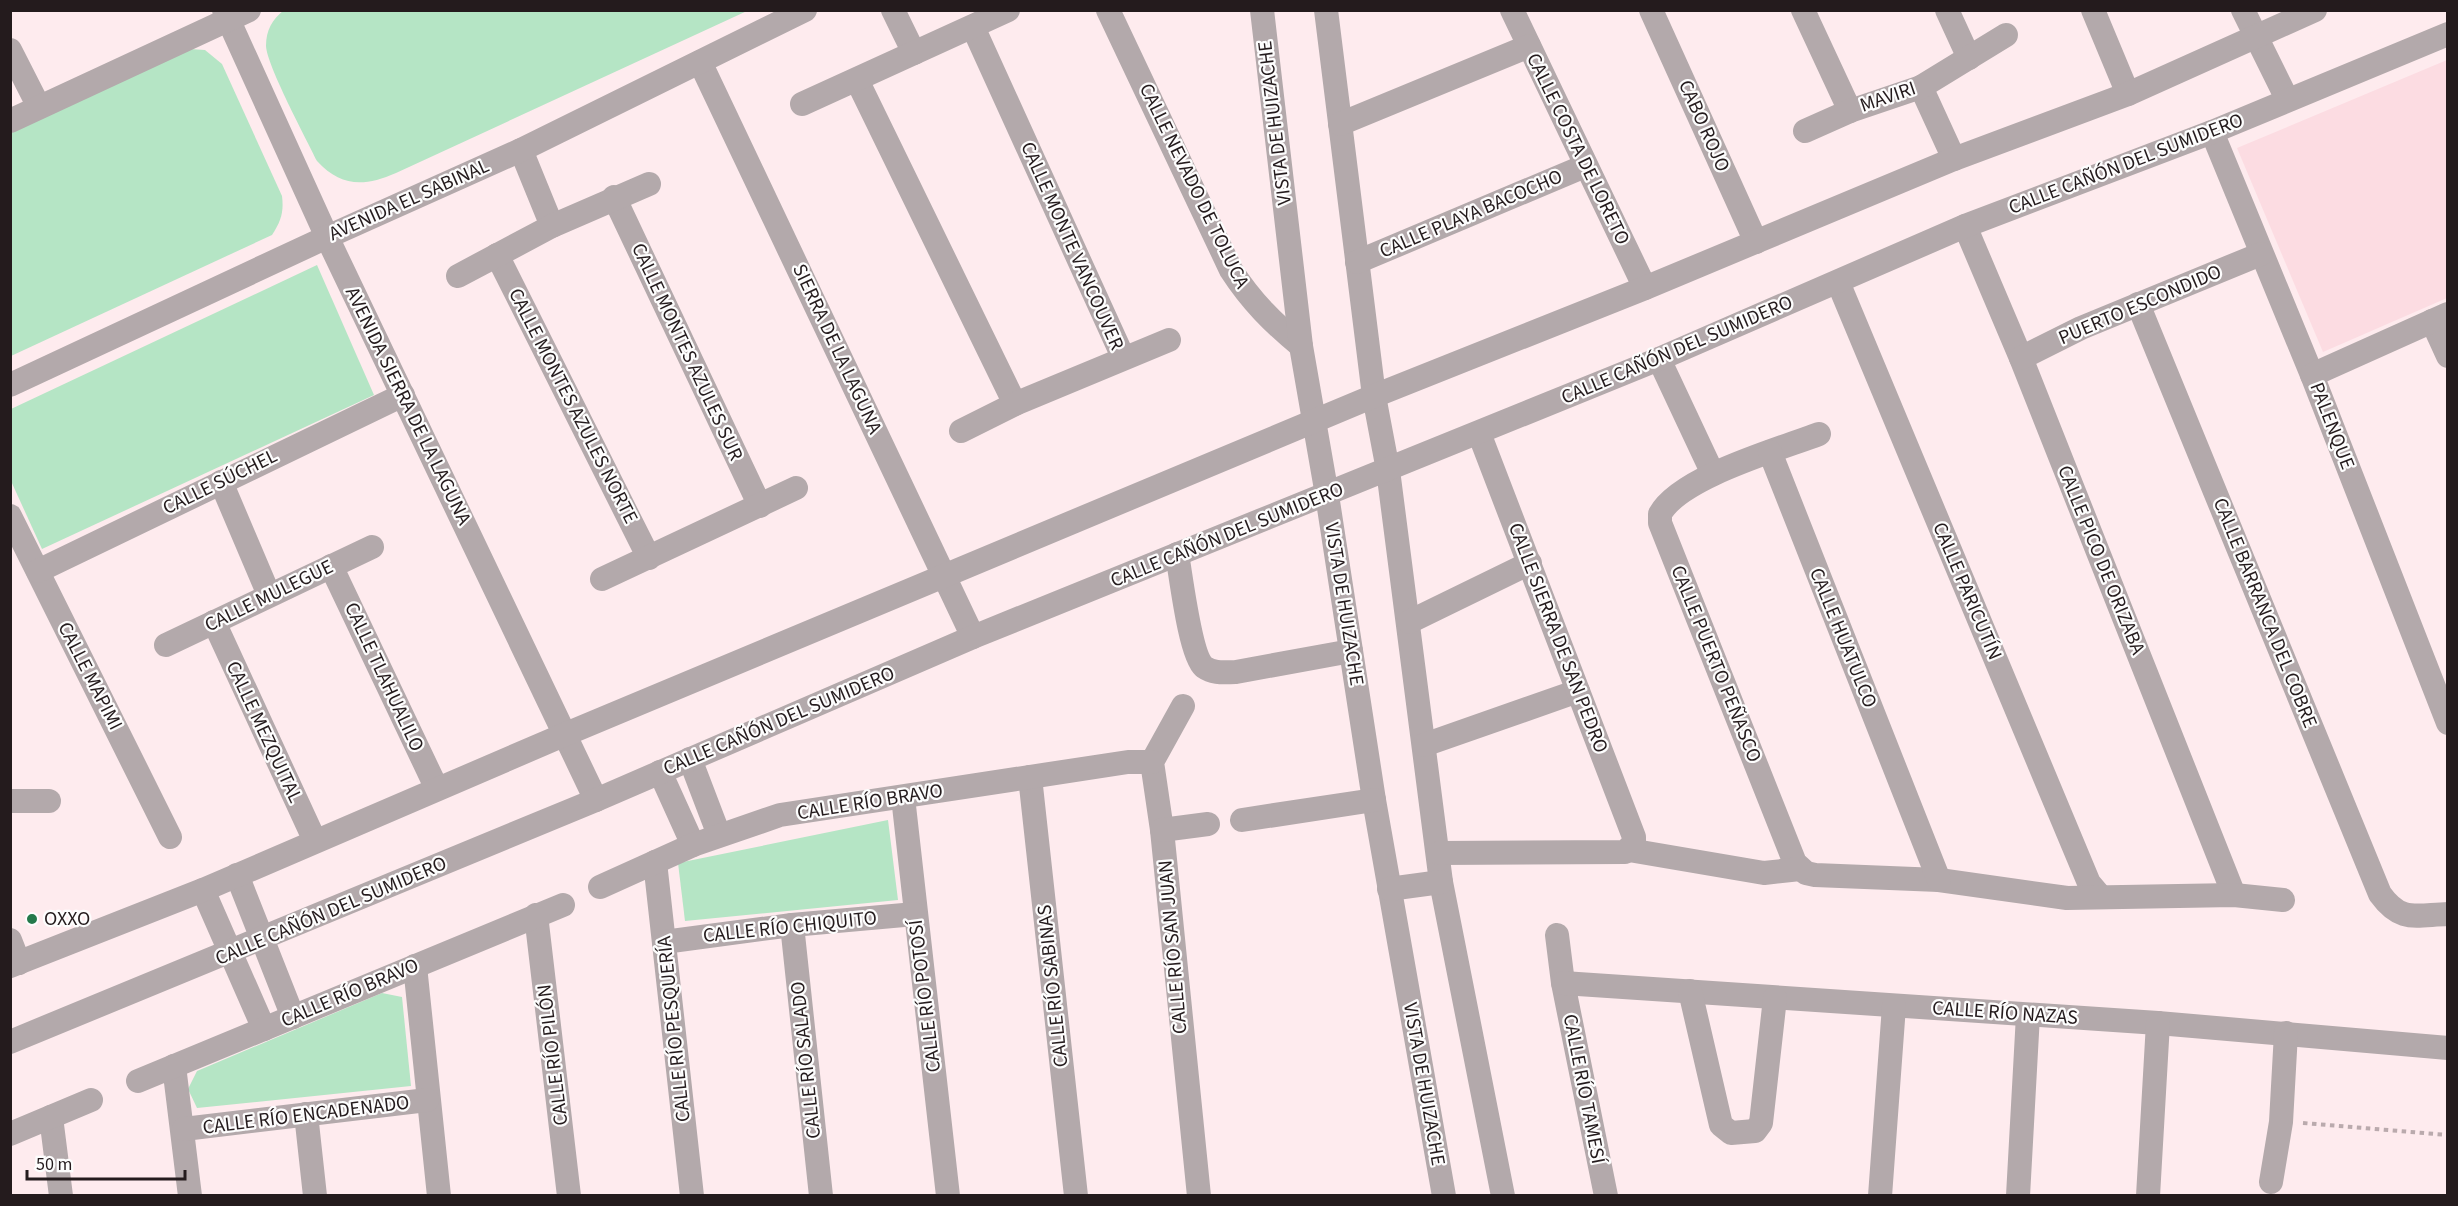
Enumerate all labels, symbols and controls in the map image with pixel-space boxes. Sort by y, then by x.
street label: VISTA DE HUIZACHE [1251,39,1299,207]
street label: CALLE COSTA DE LORETO [1519,48,1637,250]
street label: MAVIRI [1856,74,1920,120]
street label: CABO ROJO [1671,76,1737,176]
street label: CALLE NEVADO DE TOLUCA [1132,79,1256,293]
street label: CALLE CAÑÓN DEL SUMIDERO [2005,106,2247,222]
street label: CALLE MONTE VANCOUVER [1013,137,1131,355]
street label: AVENIDA EL SABINAL [324,152,494,248]
street label: CALLE PLAYA BACOCHO [1375,163,1567,265]
street label: CALLE MONTES AZULES SUR [624,239,750,465]
street label: PUERTO ESCONDIDO [2054,258,2226,352]
street label: SIERRA DE LA LAGUNA [785,259,889,439]
street label: AVENIDA SIERRA DE LA LAGUNA [338,282,478,530]
street label: CALLE MONTES AZULES NORTE [501,284,645,528]
street label: CALLE CAÑÓN DEL SUMIDERO [1557,288,1797,412]
street label: PALENQUE [2303,378,2361,474]
street label: CALLE SÚCHEL [158,442,282,522]
street label: CALLE PICO DE ORIZABA [2050,461,2152,659]
street label: CALLE CAÑÓN DEL SUMIDERO [1106,475,1348,595]
street label: CALLE BARRANCA DEL COBRE [2206,494,2324,732]
street label: CALLE PARICUTÍN [1925,518,2009,664]
street label: CALLE SIERRA DE SAN PEDRO [1501,519,1615,757]
street label: VISTA DE HUIZACHE [1317,520,1371,688]
street label: CALLE MULEGUE [200,553,338,639]
street label: CALLE PUERTO PEÑASCO [1664,561,1768,767]
street label: CALLE HUATULCO [1802,564,1884,712]
street label: CALLE TLAHUALILO [337,598,431,756]
street label: CALLE MAPIMI [51,617,129,735]
street label: CALLE MEZQUITAL [219,656,309,808]
street label: CALLE CAÑÓN DEL SUMIDERO [659,659,899,783]
street label: CALLE RÍO BRAVO [795,777,945,827]
street label: CALLE CAÑÓN DEL SUMIDERO [211,849,451,973]
street label: CALLE RÍO SAN JUAN [1151,859,1195,1035]
street label: CALLE RÍO SABINAS [1031,903,1075,1069]
street label: CALLE RÍO CHIQUITO [702,904,878,950]
place label: OXXO [44,905,90,933]
marker: OXXO [25,912,39,926]
street label: CALLE RÍO POTOSÍ [902,917,948,1074]
street label: CALLE RÍO PESQUERÍA [650,934,698,1123]
street label: CALLE RÍO BRAVO [277,951,423,1035]
street label: CALLE RÍO SALADO [784,980,828,1140]
street label: CALLE RÍO PILÓN [530,983,576,1127]
street label: CALLE RÍO NAZAS [1931,994,2079,1032]
street label: VISTA DE HUIZACHE [1396,1000,1452,1168]
street label: CALLE RÍO TAMESÍ [1556,1012,1612,1167]
street label: CALLE RÍO ENCADENADO [201,1088,411,1142]
scale bar [27,1143,184,1181]
text: 50 m [36,1152,72,1177]

